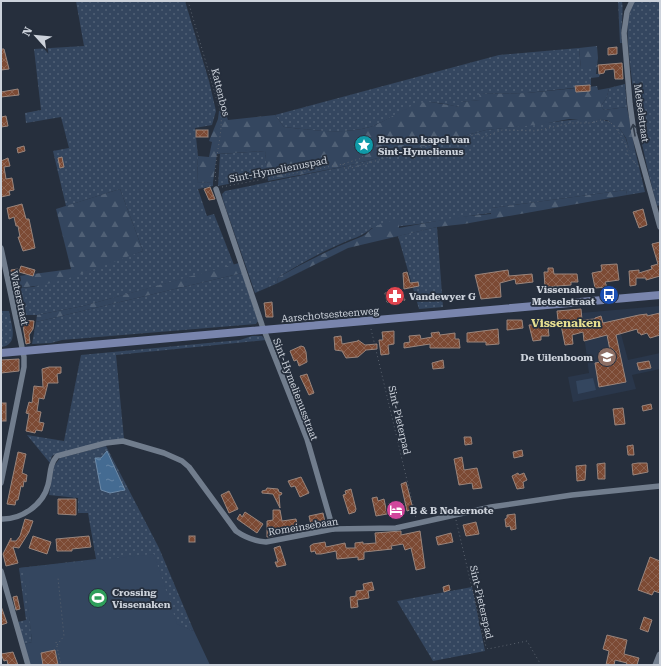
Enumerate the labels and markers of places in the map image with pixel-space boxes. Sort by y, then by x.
place icon: Bron en kapel van Sint-Hymelienus [353,134,375,156]
place label: Bron en kapel van Sint-Hymelienus [378,134,470,157]
place label: Vissenaken Metselstraat [532,284,595,307]
bus stop icon: Vissenaken Metselstraat [598,284,620,306]
pharmacy icon: Vandewyer G [384,285,406,307]
place label: Vandewyer G [409,291,476,302]
school or university icon: De Uilenboom [596,346,618,368]
place label: De Uilenboom [520,352,593,363]
hotel icon: B & B Nokernote [385,499,407,521]
place label: B & B Nokernote [410,505,494,516]
sports icon: Crossing Vissenaken [87,587,109,609]
place label: Crossing Vissenaken [112,587,171,610]

